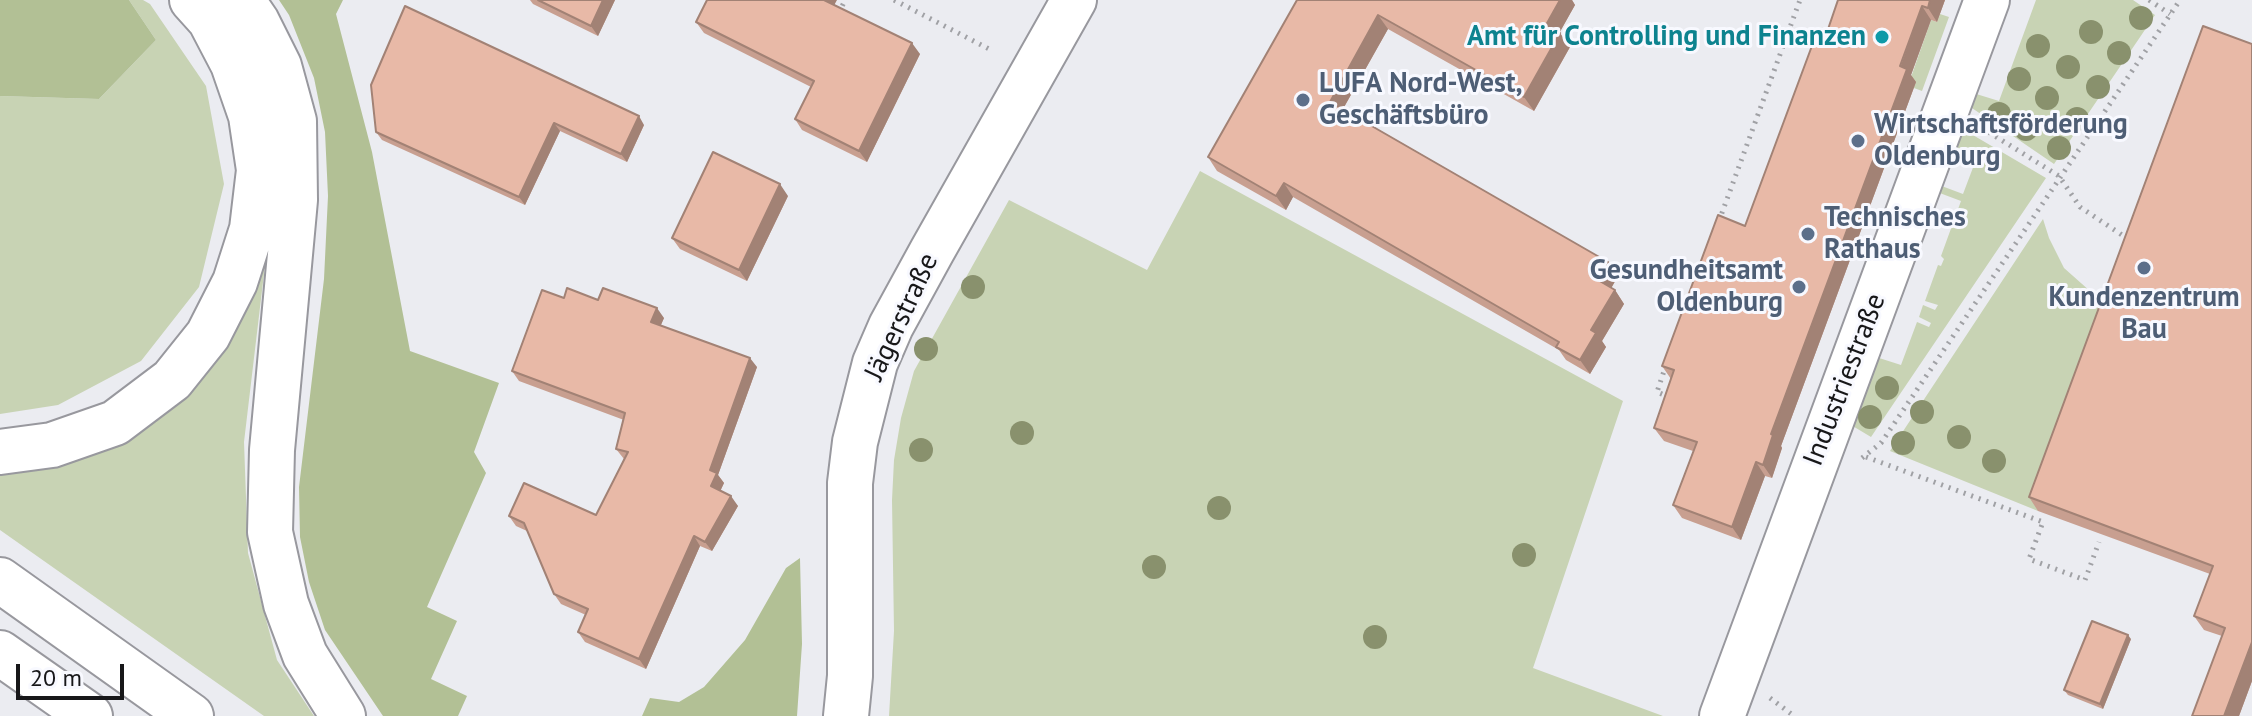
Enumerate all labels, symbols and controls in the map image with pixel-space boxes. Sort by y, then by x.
place label: Amt für Controlling und Finanzen [1467,20,1866,54]
marker: Amt für Controlling und Finanzen [1873,28,1891,46]
place label: LUFA Nord-West, Geschäftsbüro [1319,67,1523,133]
marker: LUFA Nord-West, Geschäftsbüro [1294,91,1312,109]
place label: Wirtschaftsförderung Oldenburg [1874,108,2128,174]
marker: Wirtschaftsförderung Oldenburg [1849,132,1867,150]
place label: Technisches Rathaus [1824,201,1966,267]
marker: Technisches Rathaus [1799,225,1817,243]
street label: Jägerstraße [858,248,946,386]
place label: Gesundheitsamt Oldenburg [1590,254,1783,320]
marker: Kundenzentrum Bau [2135,259,2153,277]
marker: Gesundheitsamt Oldenburg [1790,278,1808,296]
place label: Kundenzentrum Bau [2049,281,2239,347]
street label: Industriestraße [1797,289,1893,471]
scale bar [20,648,128,698]
text: 20 m [30,662,82,693]

